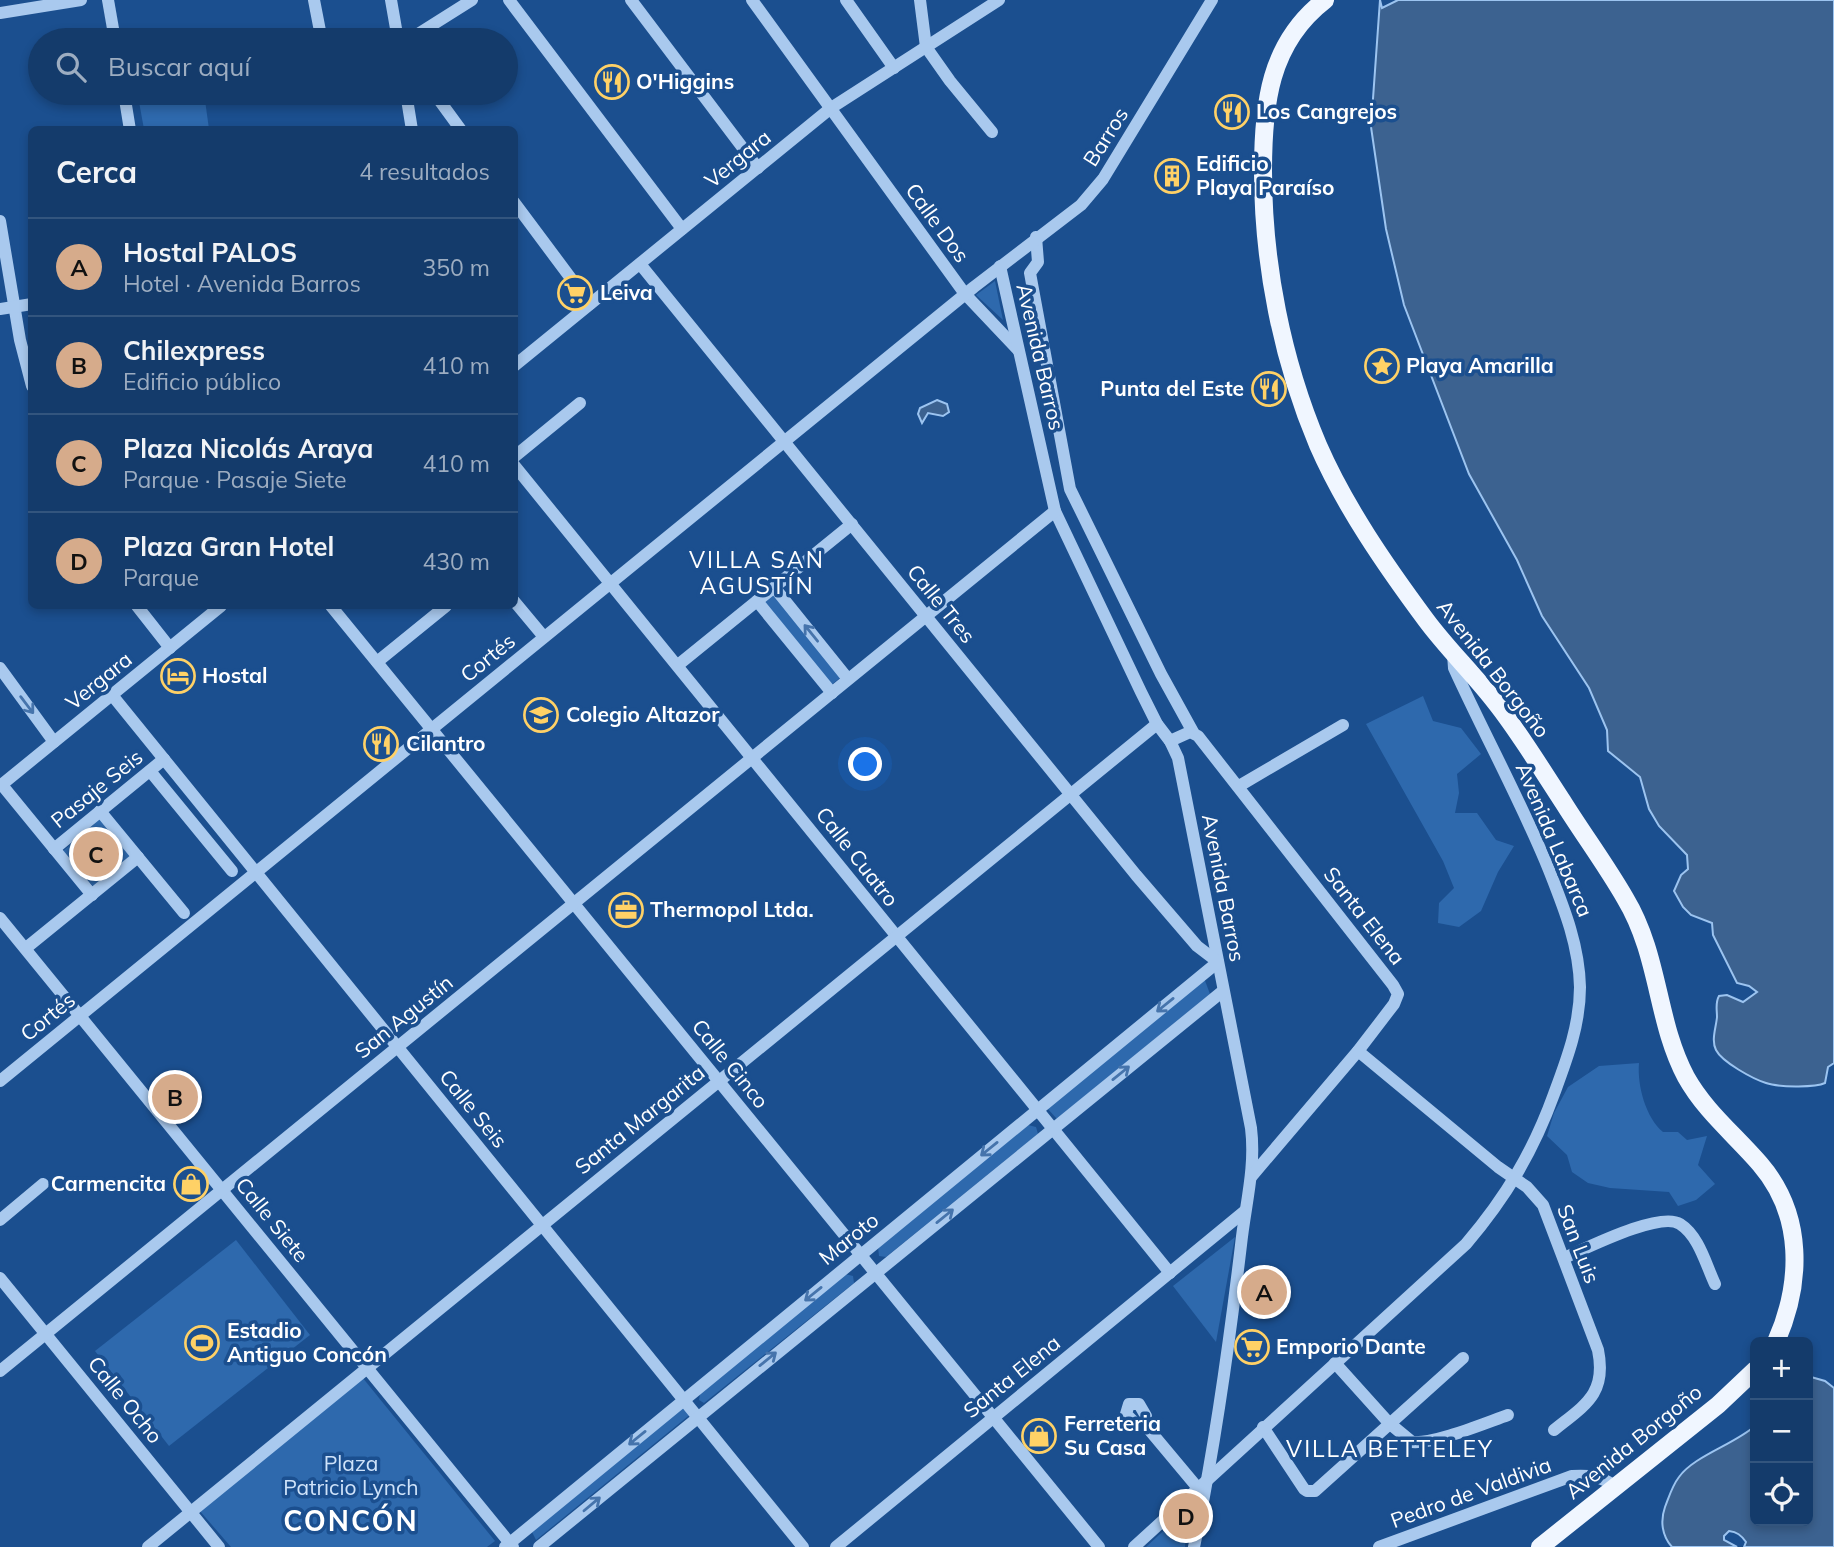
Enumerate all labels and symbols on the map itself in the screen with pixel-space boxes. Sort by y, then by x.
restaurant icon: O'Higgins [593,63,631,101]
place label: O'Higgins [636,68,734,94]
restaurant icon: Los Cangrejos [1213,93,1251,131]
place label: Los Cangrejos [1256,98,1397,124]
street label: Barros [1077,102,1133,171]
street label: Vergara [699,124,776,193]
place label: Edificio Playa Paraíso [1196,150,1334,200]
building icon: Edificio Playa Paraíso [1153,157,1191,195]
street label: Calle Dos [900,178,975,267]
supermarket icon: Leiva [556,274,594,312]
place label: Leiva [600,279,653,305]
street label: Avenida Barros [1011,281,1070,433]
place icon: Playa Amarilla [1363,347,1401,385]
place label: Playa Amarilla [1406,352,1554,378]
restaurant icon: Punta del Este [1250,370,1288,408]
place label: Punta del Este [1100,375,1244,401]
district label: VILLA SAN AGUSTÍN [689,545,825,600]
street label: Calle Tres [902,559,981,648]
street label: Avenida Borgoño [1432,594,1556,743]
one-way arrow [803,625,819,643]
street label: Cortés [455,627,520,687]
street label: Vergara [60,646,137,715]
hotel icon: Hostal [159,657,197,695]
place label: Hostal [202,662,268,688]
one-way arrow [19,696,34,714]
school or university icon: Colegio Altazor [522,696,560,734]
place label: Colegio Altazor [566,701,720,727]
restaurant icon: Cilantro [362,725,400,763]
place label: Cilantro [406,730,486,756]
street label: Pasaje Seis [45,743,148,833]
your location [848,747,882,781]
street label: Avenida Labarca [1511,759,1599,921]
street label: Calle Cuatro [811,801,905,911]
street label: Avenida Barros [1197,812,1251,964]
pin: C [73,828,119,880]
street label: Santa Elena [1318,861,1411,970]
office icon: Thermopol Ltda. [607,891,645,929]
place label: Thermopol Ltda. [650,896,814,922]
street label: San Agustín [349,969,458,1064]
street label: Cortés [15,986,80,1046]
one-way arrow [1157,998,1175,1013]
street label: Calle Cinco [687,1013,775,1113]
street label: Santa Margarita [569,1059,709,1179]
street label: Calle Seis [434,1064,513,1153]
one-way arrow [1112,1065,1130,1081]
pin: B [152,1071,198,1123]
one-way arrow [981,1142,999,1157]
shop icon: Carmencita [172,1165,210,1203]
place label: Carmencita [51,1170,166,1196]
street label: Calle Siete [231,1172,315,1267]
street label: San Luis [1552,1201,1606,1287]
street label: Maroto [813,1206,883,1270]
one-way arrow [935,1209,953,1224]
pin: A [1241,1266,1287,1318]
one-way arrow [805,1286,823,1301]
place label: Estadio Antiguo Concón [227,1317,387,1367]
sports icon: Estadio Antiguo Concón [183,1324,221,1362]
supermarket icon: Emporio Dante [1233,1328,1271,1366]
street label: Santa Elena [958,1329,1065,1423]
place label: Emporio Dante [1276,1333,1426,1359]
street label: Calle Ocho [83,1351,169,1448]
one-way arrow [758,1352,776,1367]
street label: Avenida Borgoño [1560,1378,1707,1504]
place label: Ferreteria Su Casa [1064,1410,1161,1460]
shop icon: Ferreteria Su Casa [1020,1417,1058,1455]
one-way arrow [629,1430,647,1445]
district label: VILLA BETTELEY [1286,1434,1494,1463]
park label: Plaza Patricio Lynch [283,1450,419,1500]
street label: Pedro de Valdivia [1387,1451,1555,1533]
pin: D [1163,1490,1209,1542]
one-way arrow [582,1496,600,1511]
district label: CONCÓN [283,1503,419,1538]

